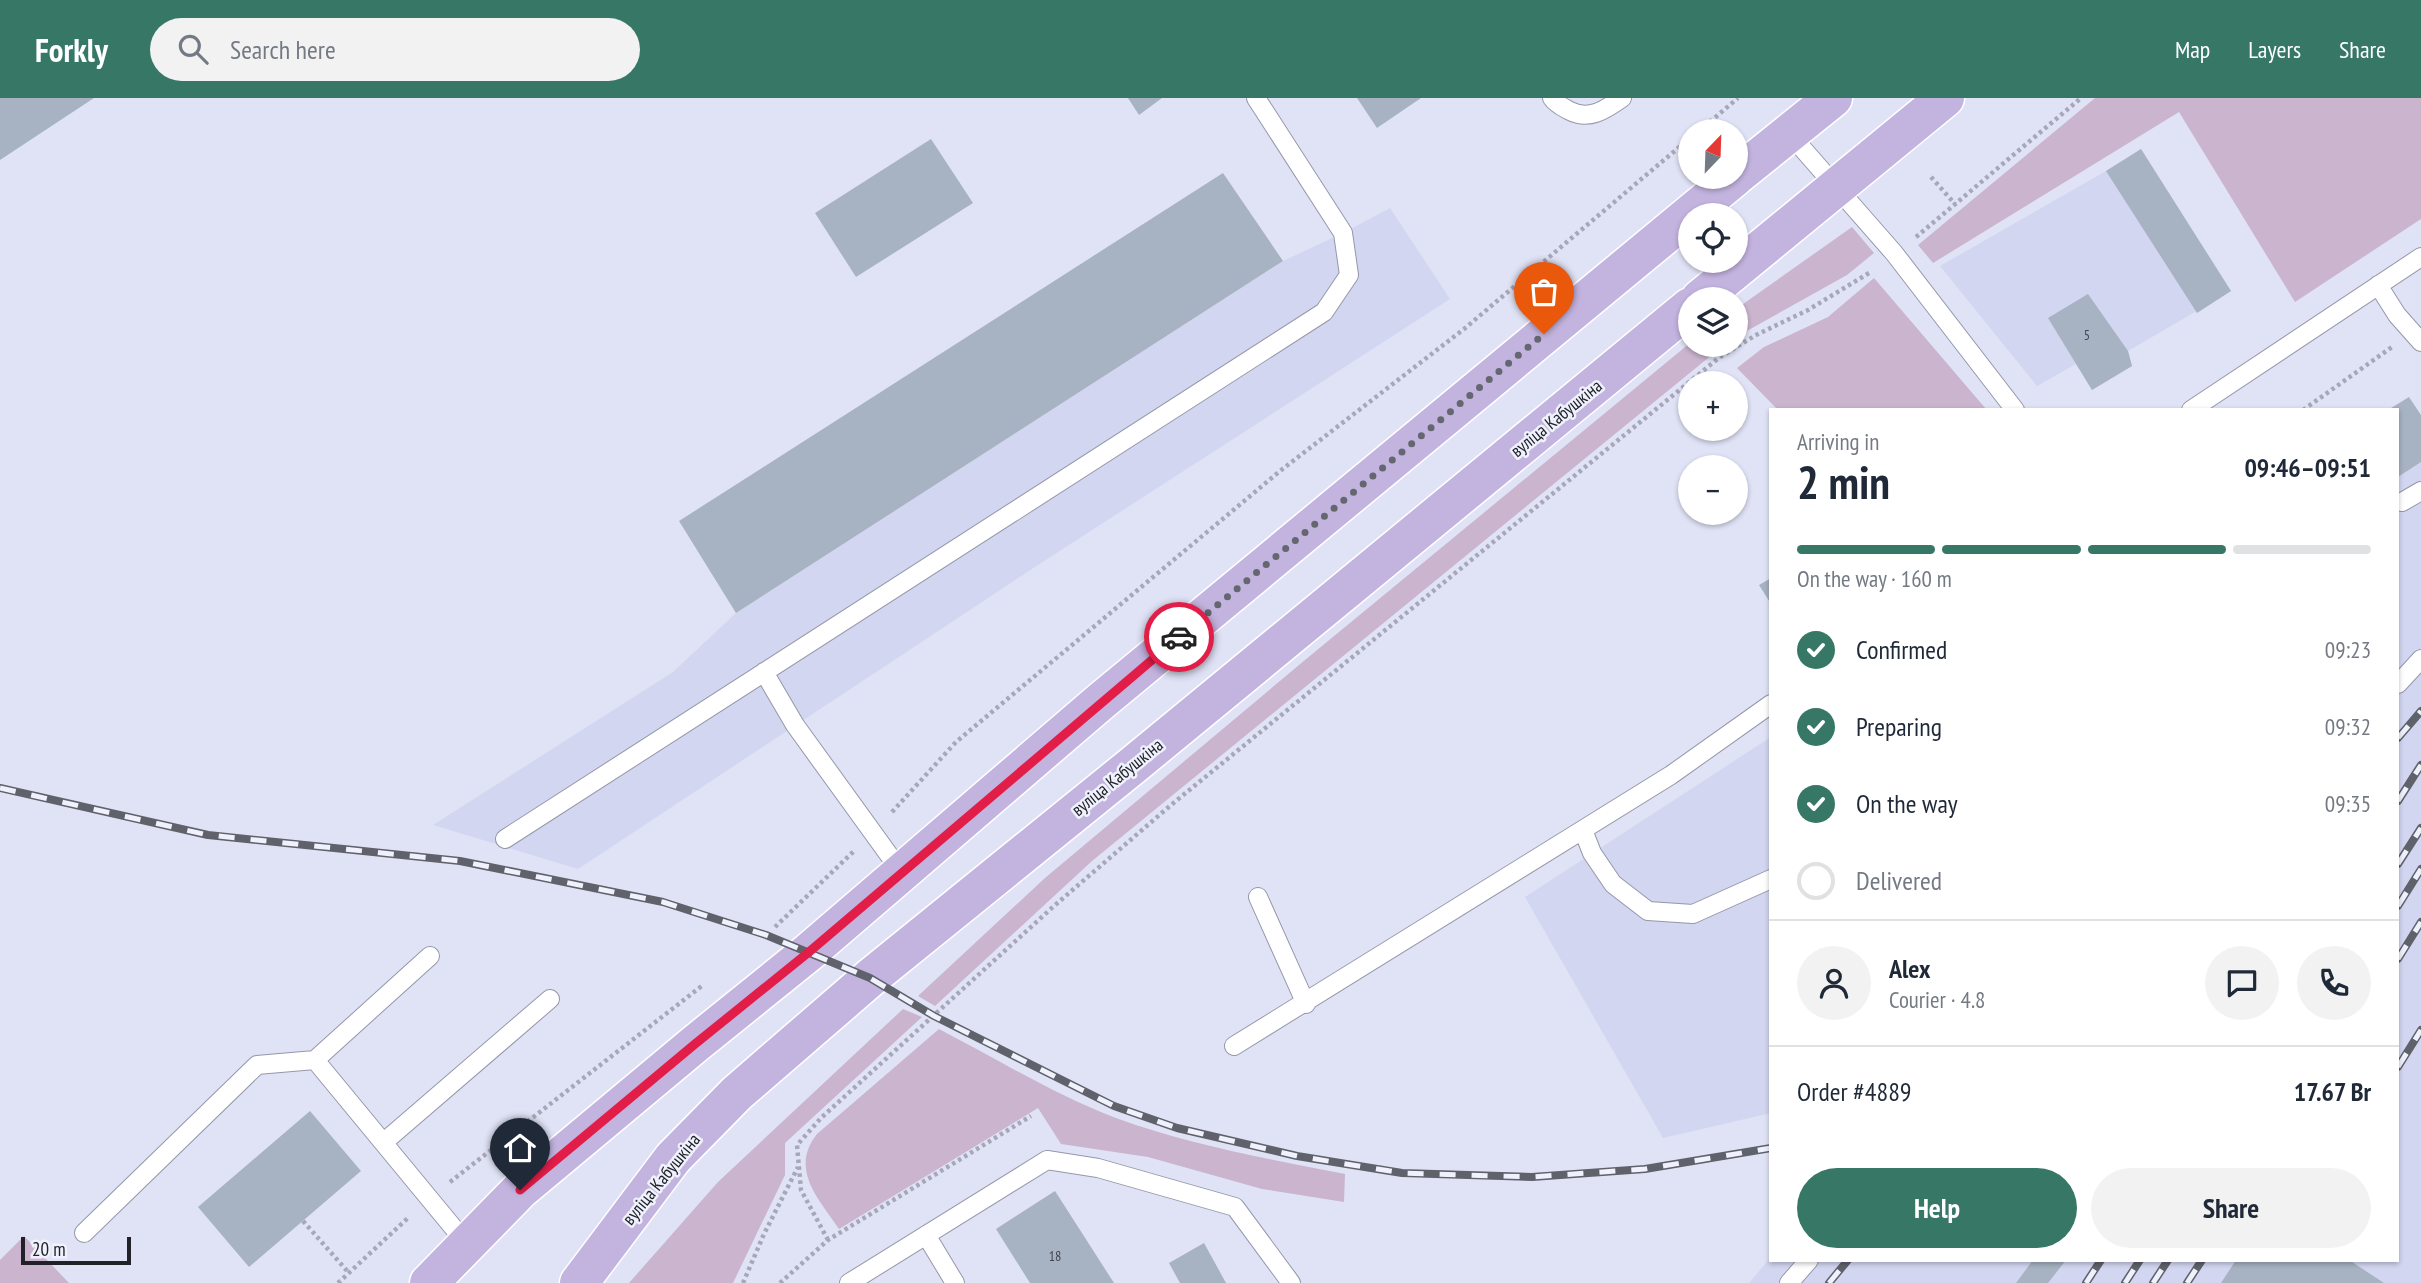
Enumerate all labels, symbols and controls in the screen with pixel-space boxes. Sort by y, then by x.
search box [150,18,640,81]
text: Forkly [35,28,108,71]
icon: search [174,30,212,68]
text: Search here [230,33,336,66]
text: Map [2175,34,2210,65]
text: Layers [2248,34,2301,65]
text: Share [2339,34,2386,65]
north arrow [1678,119,1748,189]
map controls [1678,119,1748,525]
button: locate [1678,203,1748,273]
pin [1514,262,1574,334]
icon: bag [1525,273,1563,311]
button: layers [1678,287,1748,357]
house number: 5 [2084,326,2090,344]
button: + [1678,371,1748,441]
street label: вуліца Кабушкіна [1506,374,1606,462]
text: Arriving in [1797,427,1879,456]
text: 09:46–09:51 [2244,451,2371,484]
text: 2 min [1797,452,1890,512]
button: − [1678,455,1748,525]
text: On the way · 160 m [1797,564,1952,593]
courier [1144,602,1214,672]
icon: car [1160,618,1198,656]
icon: check [1797,631,1835,669]
text: Confirmed [1856,633,1947,666]
text: 09:23 [2325,635,2371,664]
icon: check [1797,708,1835,746]
text: Preparing [1856,710,1942,743]
text: 09:32 [2325,712,2371,741]
street label: вуліца Кабушкіна [1067,733,1167,821]
icon: check [1797,785,1835,823]
text: On the way [1856,787,1958,820]
text: 09:35 [2325,789,2371,818]
text: Delivered [1856,864,1942,897]
button: person [1797,946,1871,1020]
button: chat [2205,946,2279,1020]
button: phone [2297,946,2371,1020]
text: Alex [1889,952,1930,985]
text: Courier · 4.8 [1889,985,1985,1014]
text: Order #4889 [1797,1075,1912,1108]
text: 17.67 Br [2294,1075,2371,1108]
pin [490,1118,550,1190]
icon: home [501,1129,539,1167]
street label: вуліца Кабушкіна [617,1129,705,1229]
button: Help [1797,1168,2077,1248]
button: Share [2091,1168,2371,1248]
scale bar [21,1234,131,1266]
text: 20 m [32,1237,66,1261]
house number: 18 [1049,1247,1061,1265]

